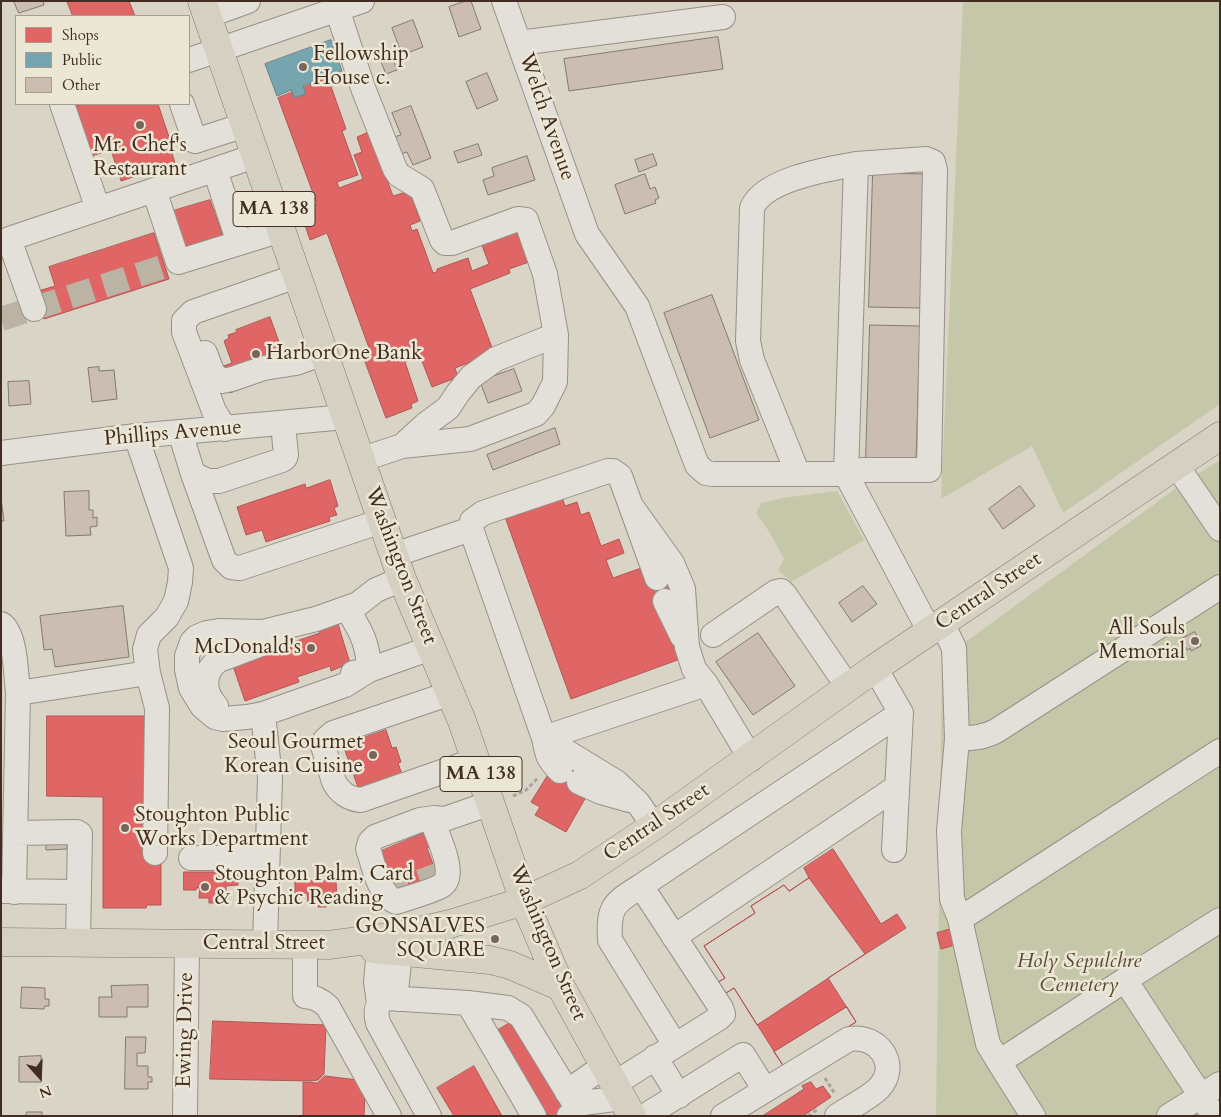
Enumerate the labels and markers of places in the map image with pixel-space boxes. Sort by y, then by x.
place label: Fellowship House c. [313,42,409,92]
marker: Fellowship House c. [297,61,309,73]
marker: Mr. Chef's Restaurant [134,119,146,131]
place label: Mr. Chef's Restaurant [93,133,187,183]
place label: HarborOne Bank [266,341,422,367]
marker: HarborOne Bank [250,348,262,360]
place label: All Souls Memorial [1099,616,1185,666]
place label: McDonald's [194,635,301,661]
marker: All Souls Memorial [1189,635,1201,647]
marker: McDonald's [305,642,317,654]
place label: Seoul Gourmet Korean Cuisine [224,730,363,780]
marker: Seoul Gourmet Korean Cuisine [367,749,379,761]
place label: Stoughton Public Works Department [135,803,308,853]
marker: Stoughton Public Works Department [119,822,131,834]
place label: Stoughton Palm, Card & Psychic Reading [215,862,413,912]
marker: Stoughton Palm, Card & Psychic Reading [199,881,211,893]
place label: GONSALVES SQUARE [355,914,485,964]
marker: GONSALVES SQUARE [489,933,501,945]

